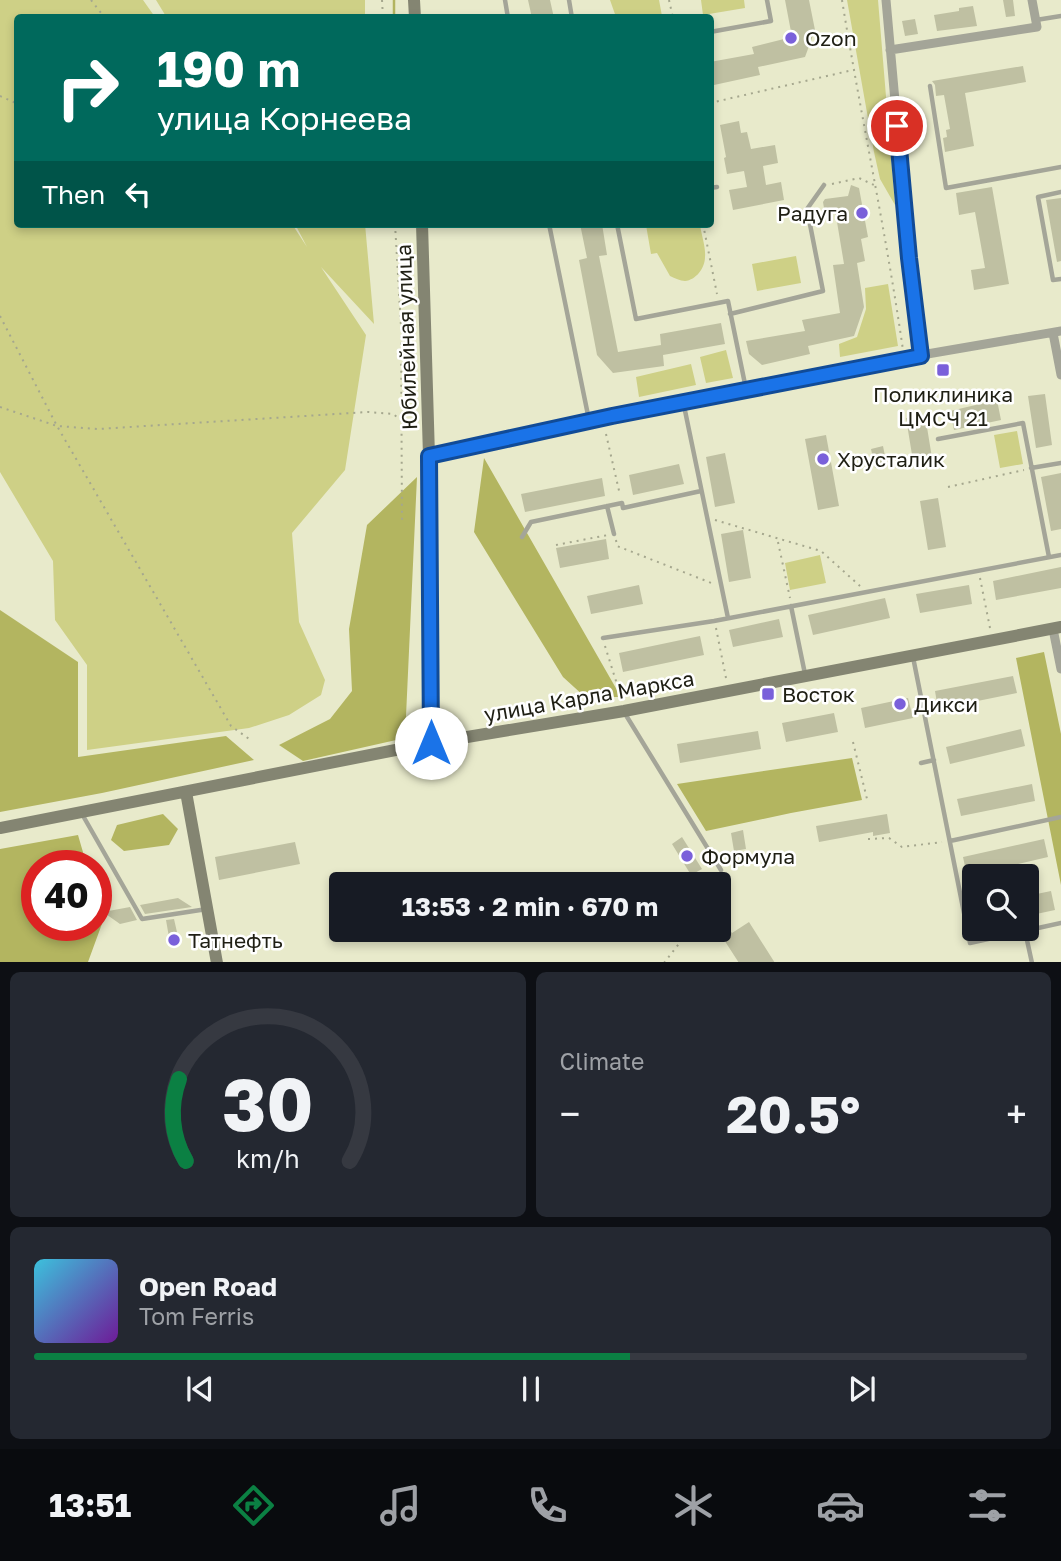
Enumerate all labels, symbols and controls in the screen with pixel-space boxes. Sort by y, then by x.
place label: Ozon [805,25,857,51]
marker: Ozon [783,30,799,46]
text: 190 m [157,39,300,98]
icon: right [42,42,133,133]
pin [867,96,927,156]
text: улица Корнеева [157,99,412,137]
icon: arrive [878,107,916,145]
icon: left [119,175,157,213]
text: Then [42,179,105,210]
place label: Радуга [777,200,848,226]
marker: Радуга [854,205,870,221]
street label: Юбилейная улица [390,244,422,430]
marker: Поликлиника ЦМСЧ 21 [935,362,951,378]
place label: Поликлиника ЦМСЧ 21 [873,381,1013,431]
place label: Хрусталик [837,446,945,472]
marker: Хрусталик [815,451,831,467]
street label: улица Карла Маркса [482,665,696,727]
place label: Восток [782,681,855,707]
marker: Восток [760,686,776,702]
place label: Дикси [914,691,978,717]
marker: Дикси [892,696,908,712]
position arrow [394,706,468,780]
place label: Формула [701,843,795,869]
marker: Формула [679,848,695,864]
speed limit sign: 40 [21,850,112,941]
map controls [962,864,1039,941]
button: search [962,864,1039,941]
text: 13:53 · 2 min · 670 m [402,891,658,922]
place label: Татнефть [188,927,283,953]
marker: Татнефть [166,932,182,948]
text: Climate [560,1047,644,1075]
text: 30 [222,1060,314,1147]
text: 20.5° [726,1082,860,1144]
text: − [560,1091,580,1136]
text: + [1006,1091,1027,1136]
text: km/h [236,1142,300,1173]
text: Open Road [139,1271,277,1302]
text: Tom Ferris [139,1302,254,1330]
icon: previous [181,1370,219,1408]
icon: pause [512,1370,550,1408]
icon: next [843,1370,881,1408]
icon: directions [229,1481,278,1530]
icon: music [376,1481,425,1530]
icon: phone [523,1481,572,1530]
icon: climate [669,1481,718,1530]
icon: car [816,1481,865,1530]
icon: filters [963,1481,1012,1530]
text: 13:51 [49,1486,131,1524]

